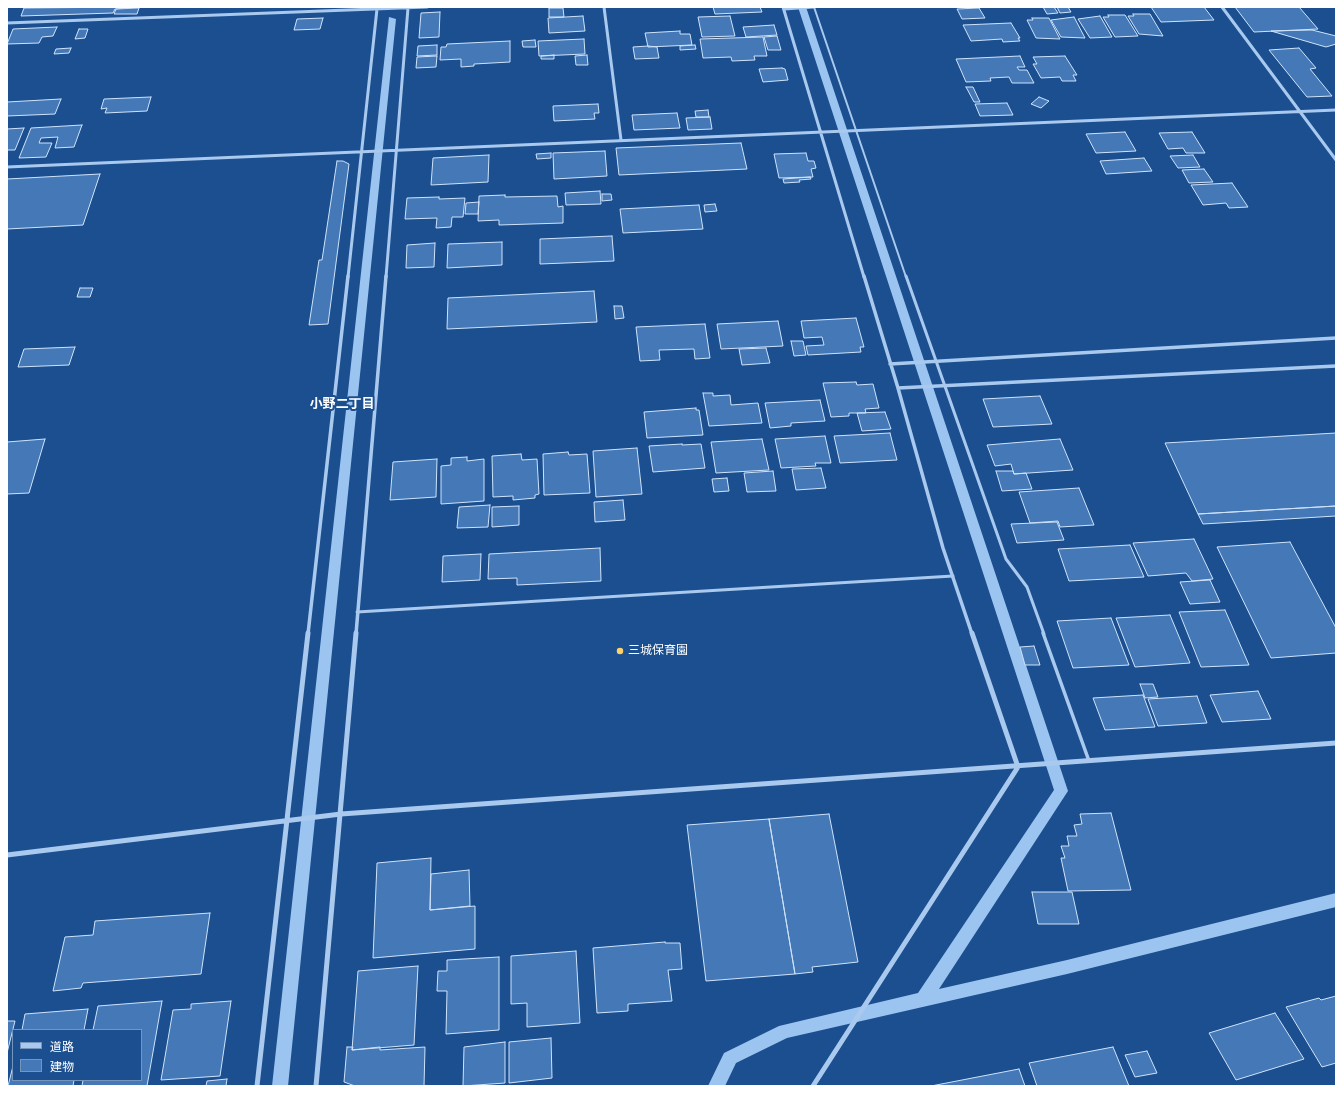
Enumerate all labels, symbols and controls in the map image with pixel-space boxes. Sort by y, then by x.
district label: 小野二丁目 [310,396,374,412]
place label: 三城保育園 [628,644,688,658]
marker: 三城保育園 [615,646,625,656]
legend [12,1029,142,1081]
text: 道路 [50,1040,74,1054]
text: 建物 [50,1060,74,1074]

